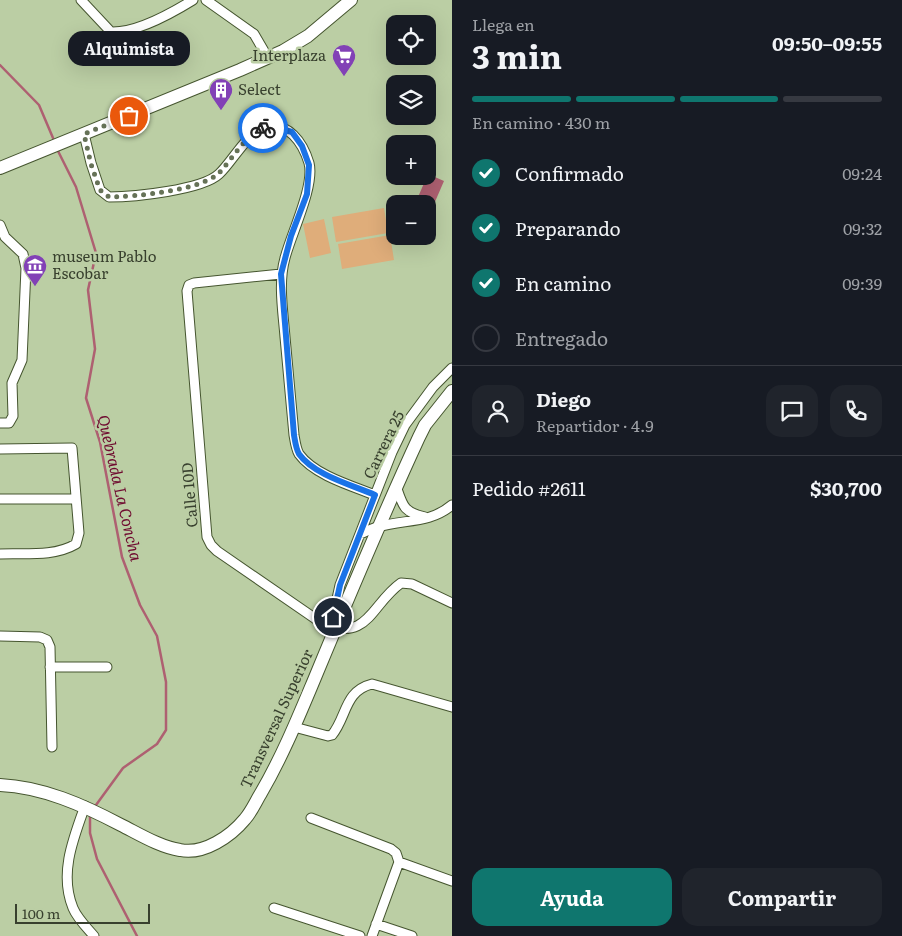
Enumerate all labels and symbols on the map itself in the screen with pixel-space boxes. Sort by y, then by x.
callout: Alquimista [68,31,190,66]
place label: Interplaza [252,43,327,66]
supermarket icon: Interplaza [331,43,357,77]
building icon: Select [208,77,234,111]
place label: Select [238,77,281,100]
pin [108,95,150,137]
courier [238,103,288,153]
place label: museum Pablo Escobar [52,244,157,284]
museum icon: museum Pablo Escobar [22,253,48,287]
street label: Carrera 25 [356,406,409,482]
water label: Quebrada La Concha [92,412,150,564]
street label: Calle 10D [174,462,203,529]
pin [312,596,354,638]
street label: Transversal Superior [233,645,318,792]
scale bar [15,901,150,924]

